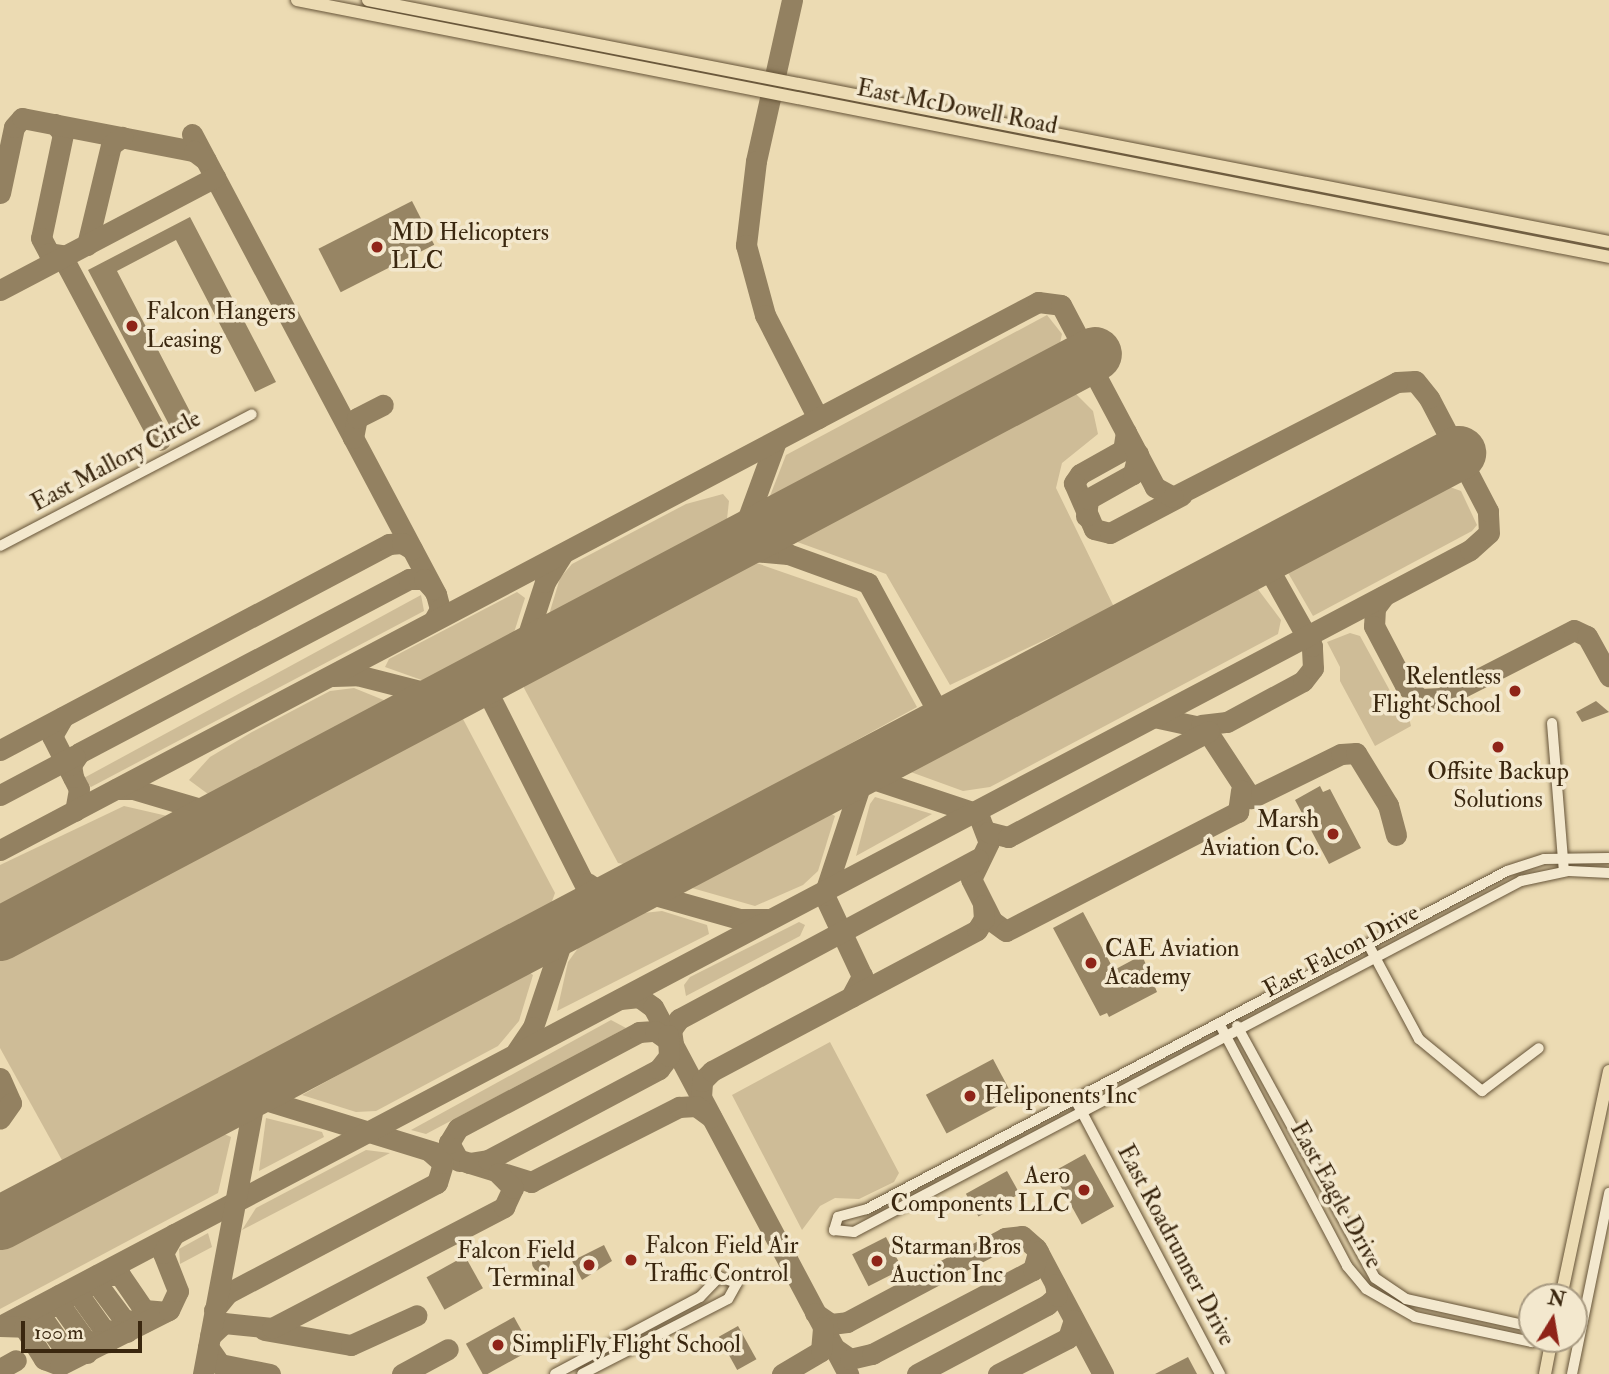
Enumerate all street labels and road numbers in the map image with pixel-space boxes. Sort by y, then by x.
street label: East McDowell Road [854,73,1060,141]
street label: East Mallory Circle [26,404,206,518]
street label: East Falcon Drive [1258,898,1424,1004]
street label: East Eagle Drive [1284,1117,1388,1273]
street label: East Roadrunner Drive [1111,1140,1241,1350]

